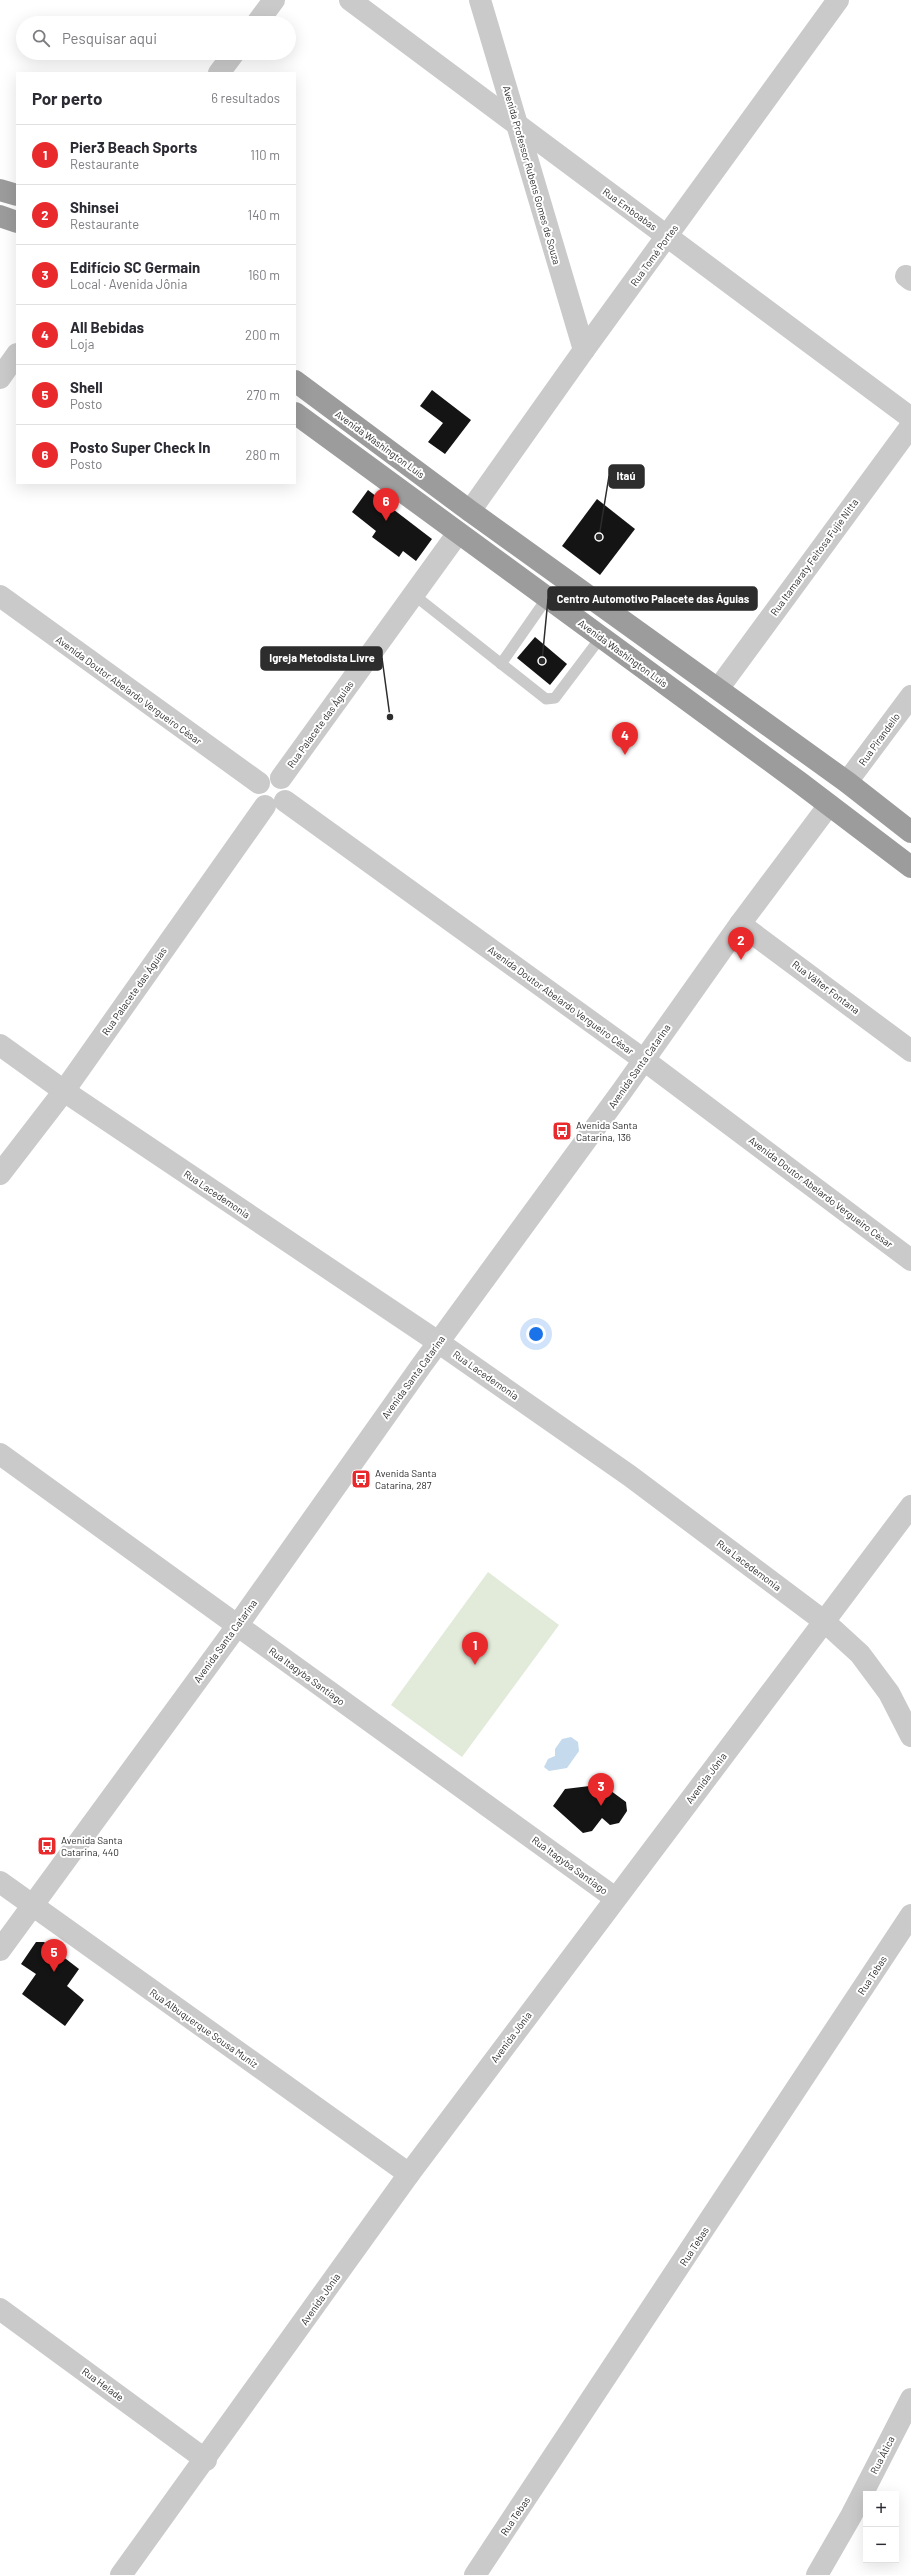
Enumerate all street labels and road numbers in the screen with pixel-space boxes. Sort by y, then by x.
street label: Avenida Professor Rubens Gomes de Souza [501,84,563,266]
street label: Rua Emboabas [600,185,660,233]
street label: Rua Tomé Portes [628,222,680,288]
street label: Avenida Washington Luís [333,408,427,481]
street label: Rua Itamaraty Feitosa Fujie Nitta [768,496,860,618]
street label: Avenida Washington Luís [576,617,670,690]
street label: Avenida Doutor Abelardo Vergueiro César [54,633,204,747]
street label: Rua Palacete das Águias [284,678,356,770]
street label: Rua Pirandello [856,710,902,768]
street label: Avenida Doutor Abelardo Vergueiro César [486,943,636,1057]
street label: Rua Palacete das Águias [99,945,169,1037]
street label: Rua Válter Fontana [790,958,862,1016]
street label: Avenida Santa Catarina [605,1022,673,1110]
street label: Avenida Doutor Abelardo Vergueiro César [747,1134,896,1250]
street label: Rua Lacedemonia [182,1167,252,1221]
street label: Avenida Santa Catarina [379,1333,447,1421]
street label: Rua Lacedemonia [451,1348,521,1402]
street label: Rua Lacedemonia [714,1537,784,1593]
street label: Avenida Santa Catarina [191,1597,259,1685]
street label: Rua Itagyba Santiago [267,1644,347,1708]
street label: Avenida Jônia [683,1750,729,1806]
street label: Rua Itagyba Santiago [530,1833,610,1897]
street label: Rua Tebas [855,1953,889,1997]
street label: Rua Albuquerque Sousa Muniz [148,1986,261,2070]
street label: Avenida Jônia [488,2009,534,2065]
street label: Rua Tebas [677,2224,711,2268]
street label: Avenida Jônia [298,2271,342,2327]
street label: Rua Helade [80,2365,126,2403]
street label: Rua Ática [867,2434,897,2476]
street label: Rua Tebas [498,2494,532,2538]

